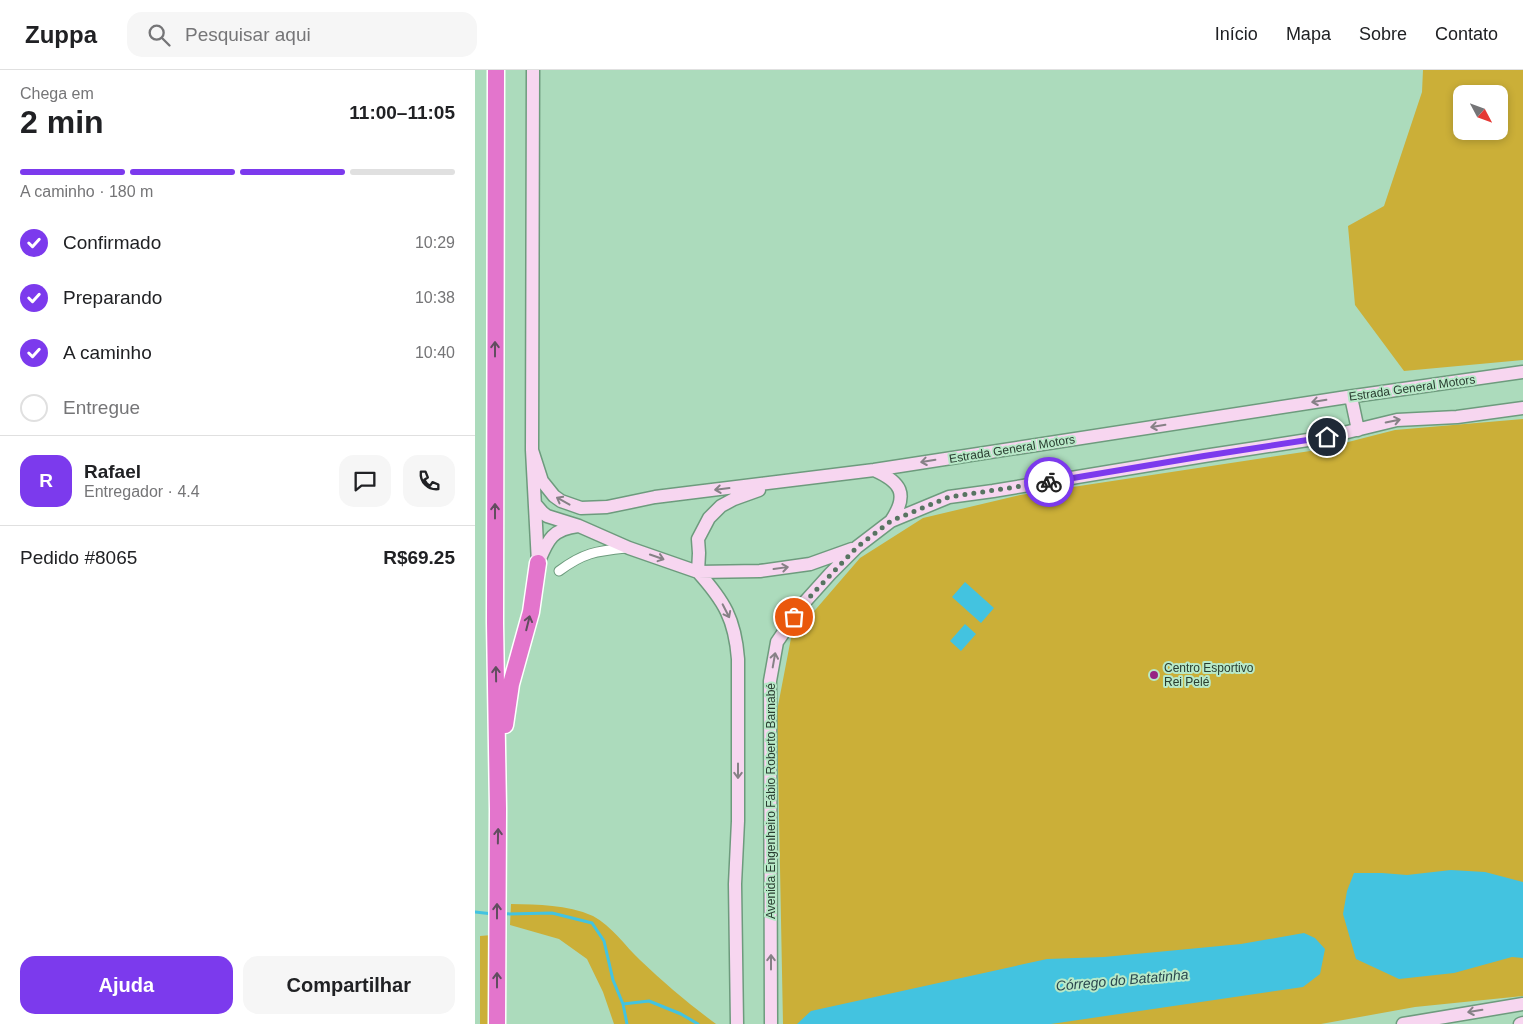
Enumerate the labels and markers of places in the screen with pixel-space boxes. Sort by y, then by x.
pin [1306,416,1348,458]
pin [773,596,815,638]
place label: Centro Esportivo Rei Pelé [1164,661,1254,689]
marker: Centro Esportivo Rei Pelé [1148,669,1160,681]

